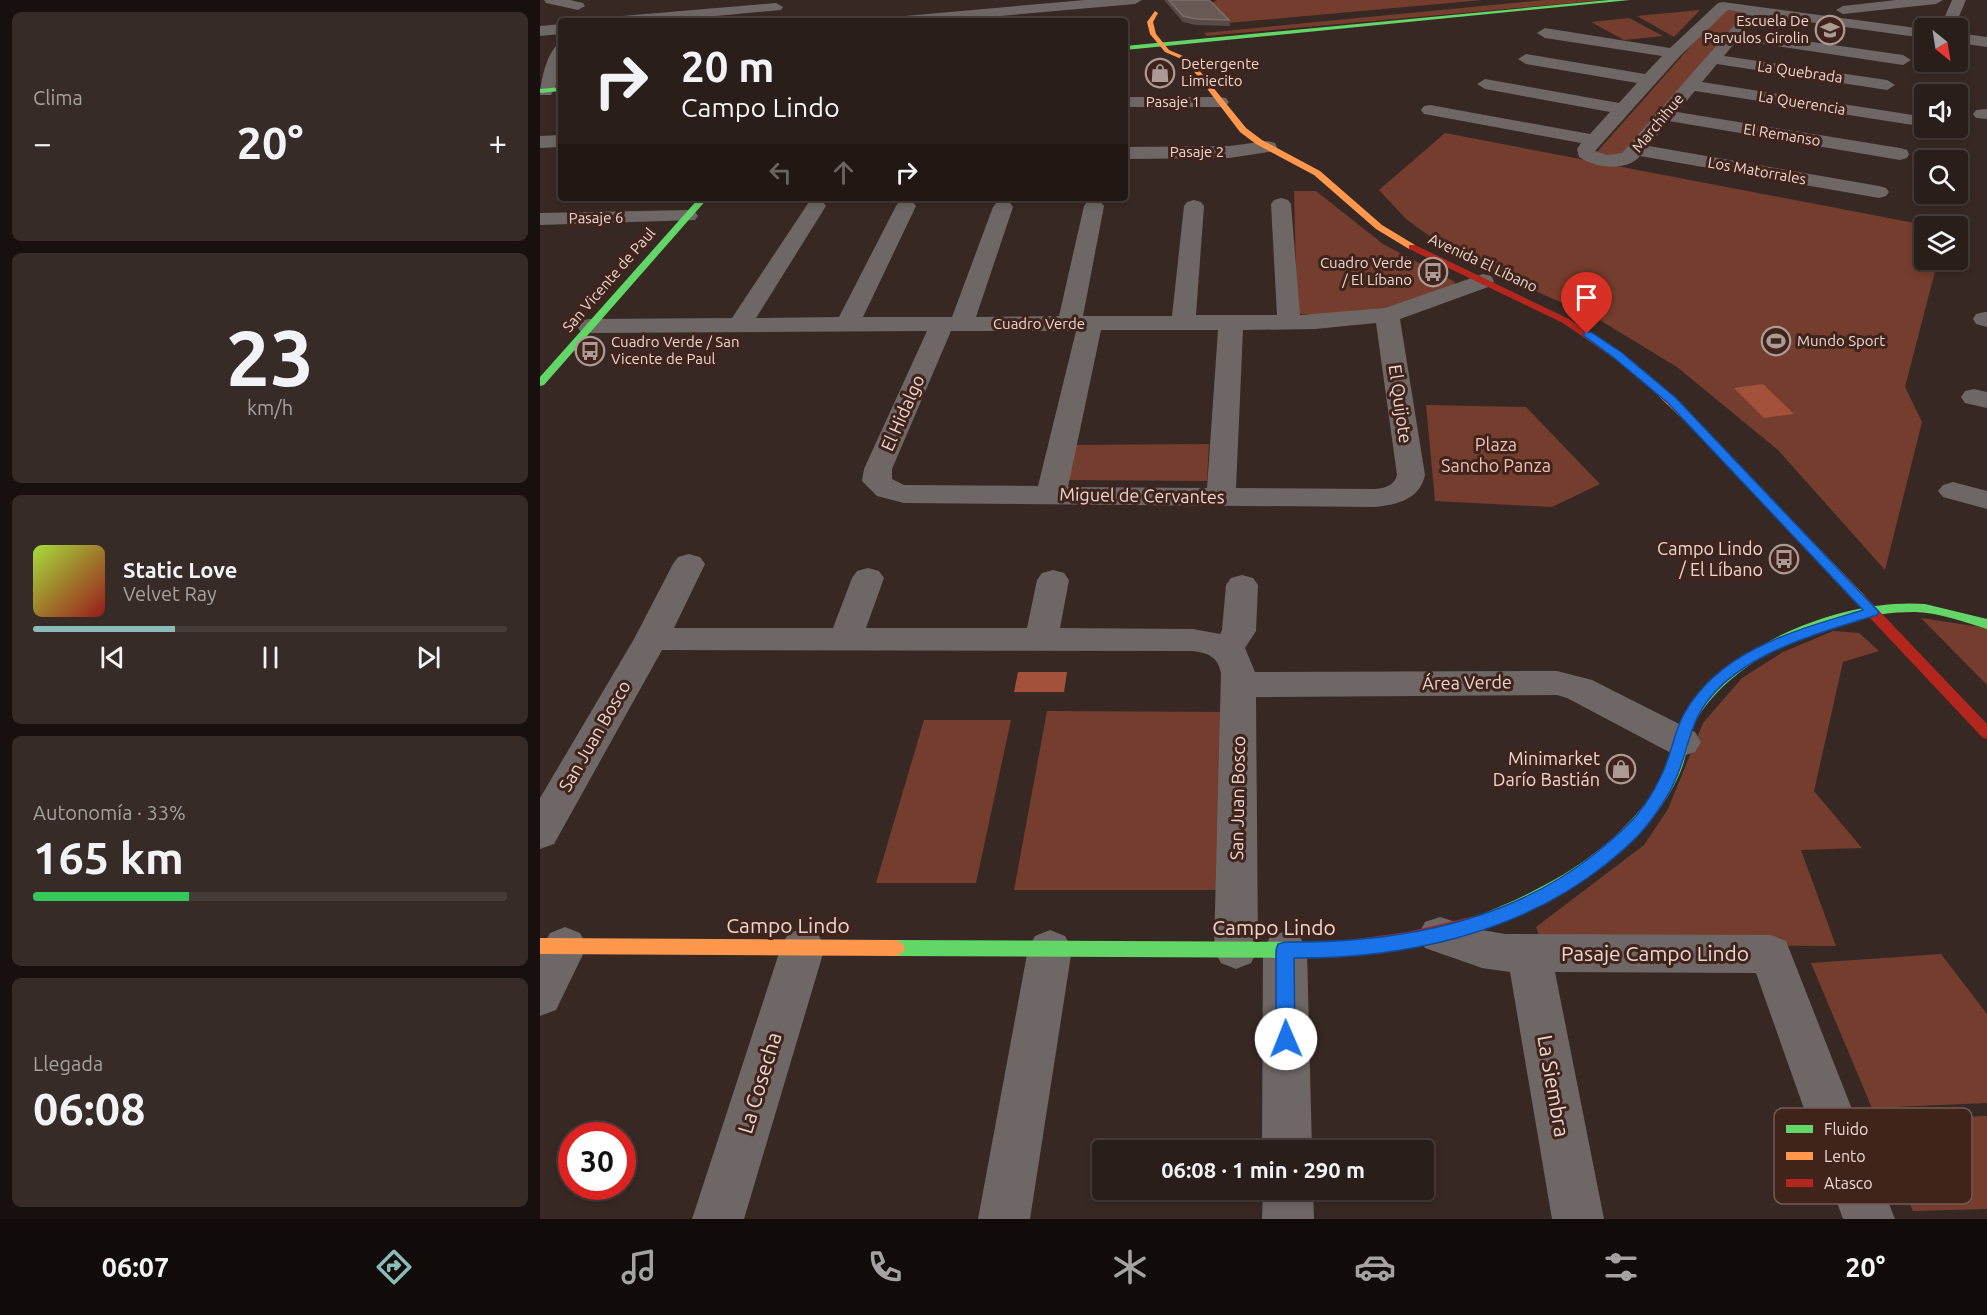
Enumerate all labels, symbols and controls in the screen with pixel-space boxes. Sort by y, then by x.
place label: Escuela De Parvulos Girolin [1704,12,1809,46]
school or university icon: Escuela De Parvulos Girolin [1814,14,1846,46]
north arrow [1914,18,1968,72]
map controls [1914,18,1968,270]
icon: right [582,42,660,120]
text: 20 m [681,43,775,90]
place label: Detergente Limiecito [1181,55,1259,89]
shop icon: Detergente Limiecito [1144,57,1176,89]
street label: La Quebrada [1756,57,1844,86]
button: sound [1914,84,1968,138]
text: Clima [33,86,83,109]
street label: La Querencia [1757,87,1847,118]
street label: Marchihue [1628,90,1687,155]
text: Campo Lindo [681,92,840,122]
street label: Pasaje 1 [1146,93,1200,110]
text: 20° [237,117,303,168]
street label: El Remanso [1742,120,1822,149]
text: − [33,124,52,161]
text: + [488,124,507,161]
street label: Pasaje 2 [1170,143,1224,160]
button: search [1914,150,1968,204]
street label: Los Matorrales [1707,153,1808,188]
icon: left [764,156,797,189]
icon: ahead [827,156,860,189]
icon: right [890,156,923,189]
street label: Pasaje 6 [569,209,623,226]
button: layers [1914,216,1968,270]
street label: San Vicente de Paul [559,224,658,335]
street label: Avenida El Líbano [1426,230,1540,295]
place label: Cuadro Verde / El Líbano [1320,254,1412,288]
bus stop icon: Cuadro Verde / El Líbano [1417,256,1449,288]
pin [1561,272,1612,334]
icon: arrive [1570,281,1603,314]
text: 23 [226,313,314,401]
street label: Cuadro Verde [993,315,1085,332]
sports icon: Mundo Sport [1760,325,1792,357]
place label: Mundo Sport [1797,332,1885,349]
place label: Cuadro Verde / San Vicente de Paul [611,333,740,367]
bus stop icon: Cuadro Verde / San Vicente de Paul [574,335,606,367]
street label: El Quijote [1385,363,1416,445]
street label: El Hidalgo [876,371,928,454]
text: km/h [247,396,293,419]
park label: Plaza Sancho Panza [1441,434,1551,475]
street label: Miguel de Cervantes [1059,484,1225,506]
place label: Campo Lindo / El Líbano [1657,538,1763,579]
bus stop icon: Campo Lindo / El Líbano [1768,543,1800,575]
text: Static Love [123,557,238,582]
text: Velvet Ray [123,582,217,605]
icon: previous [96,641,129,674]
icon: pause [254,641,287,674]
icon: next [412,641,445,674]
street label: Área Verde [1422,670,1512,693]
street label: San Juan Bosco [554,677,634,794]
street label: San Juan Bosco [1226,736,1248,860]
place label: Minimarket Darío Bastián [1493,748,1600,789]
shop icon: Minimarket Darío Bastián [1605,753,1637,785]
text: Autonomía · 33% [33,801,186,824]
text: 165 km [33,832,184,883]
street label: Campo Lindo [726,913,850,937]
street label: Campo Lindo [1212,915,1336,939]
street label: Pasaje Campo Lindo [1561,941,1749,965]
position arrow [1254,1007,1318,1071]
street label: La Cosecha [732,1029,786,1136]
street label: La Siembra [1533,1033,1575,1139]
text: Llegada [33,1052,103,1075]
text: 06:08 [33,1083,146,1134]
legend [1774,1108,1972,1204]
text: Fluido [1824,1120,1868,1138]
speed limit sign: 30 [558,1122,636,1200]
text: Lento [1824,1147,1866,1165]
text: 06:08 · 1 min · 290 m [1161,1157,1365,1182]
text: Atasco [1824,1174,1873,1192]
icon: directions [373,1246,415,1288]
icon: music [618,1246,660,1288]
icon: phone [864,1246,906,1288]
icon: climate [1109,1246,1151,1288]
icon: car [1354,1246,1396,1288]
icon: filters [1600,1246,1642,1288]
text: 06:07 [102,1252,169,1282]
text: 20° [1845,1252,1885,1282]

